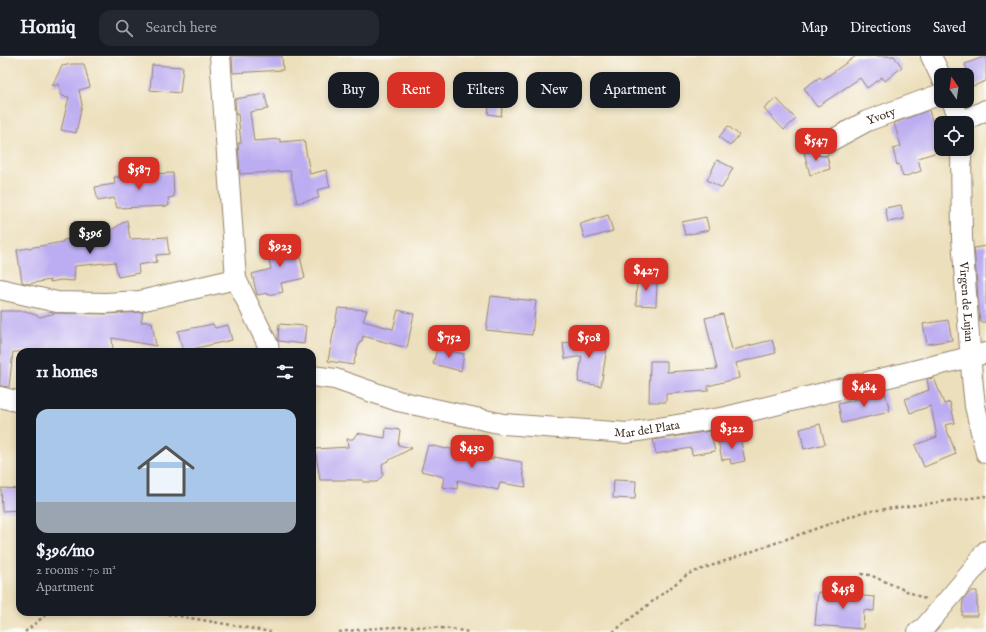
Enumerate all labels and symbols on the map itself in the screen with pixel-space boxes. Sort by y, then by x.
north arrow [934,68,974,108]
street label: Yvoty [865,104,898,128]
pin: $547 [792,128,840,162]
pin: $587 [115,157,163,191]
pin: $396 [66,221,114,255]
pin: $923 [256,234,304,268]
pin: $427 [622,258,670,292]
street label: Virgen de Lujan [956,260,976,343]
pin: $752 [425,325,473,359]
pin: $508 [565,325,613,359]
pin: $484 [840,374,888,408]
pin: $322 [708,416,756,450]
street label: Mar del Plata [614,417,682,441]
pin: $430 [448,435,496,469]
pin: $458 [819,576,867,610]

